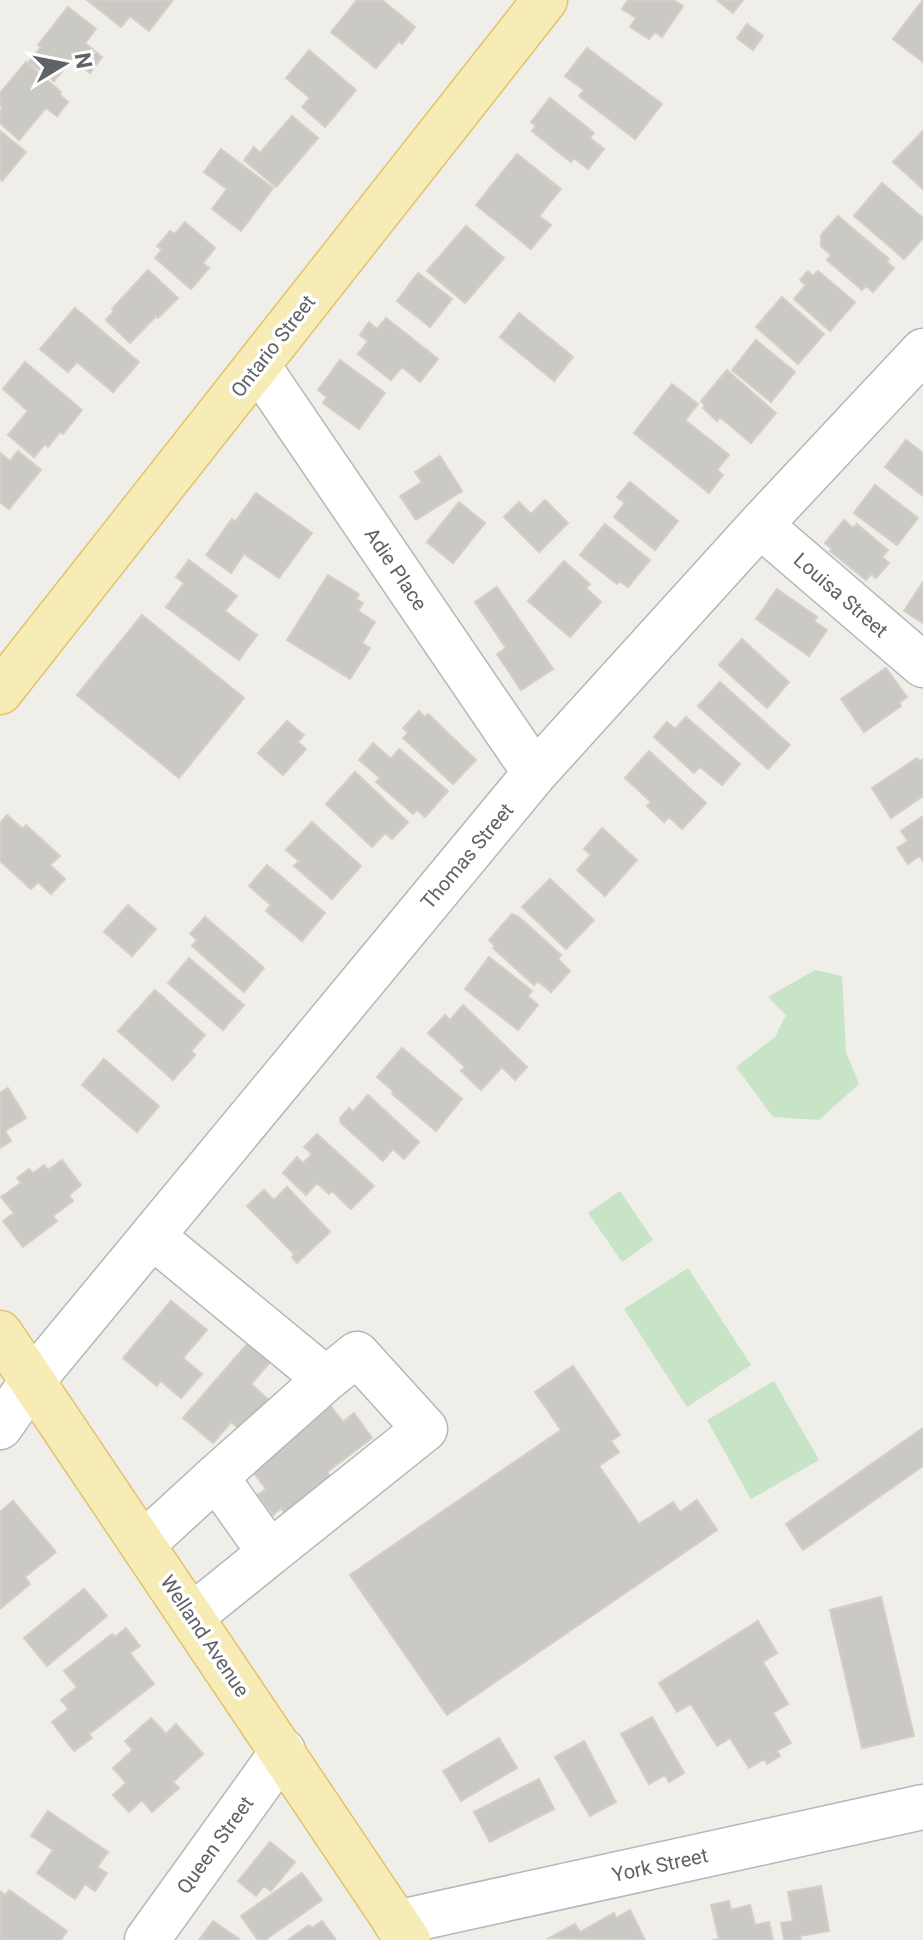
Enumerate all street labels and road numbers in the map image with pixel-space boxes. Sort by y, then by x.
street label: Ontario Street [226,290,320,402]
street label: Adie Place [360,523,432,615]
street label: Louisa Street [789,548,893,642]
street label: Thomas Street [416,798,518,914]
street label: Welland Avenue [156,1571,254,1701]
street label: Queen Street [172,1792,258,1898]
street label: York Street [610,1843,710,1887]

